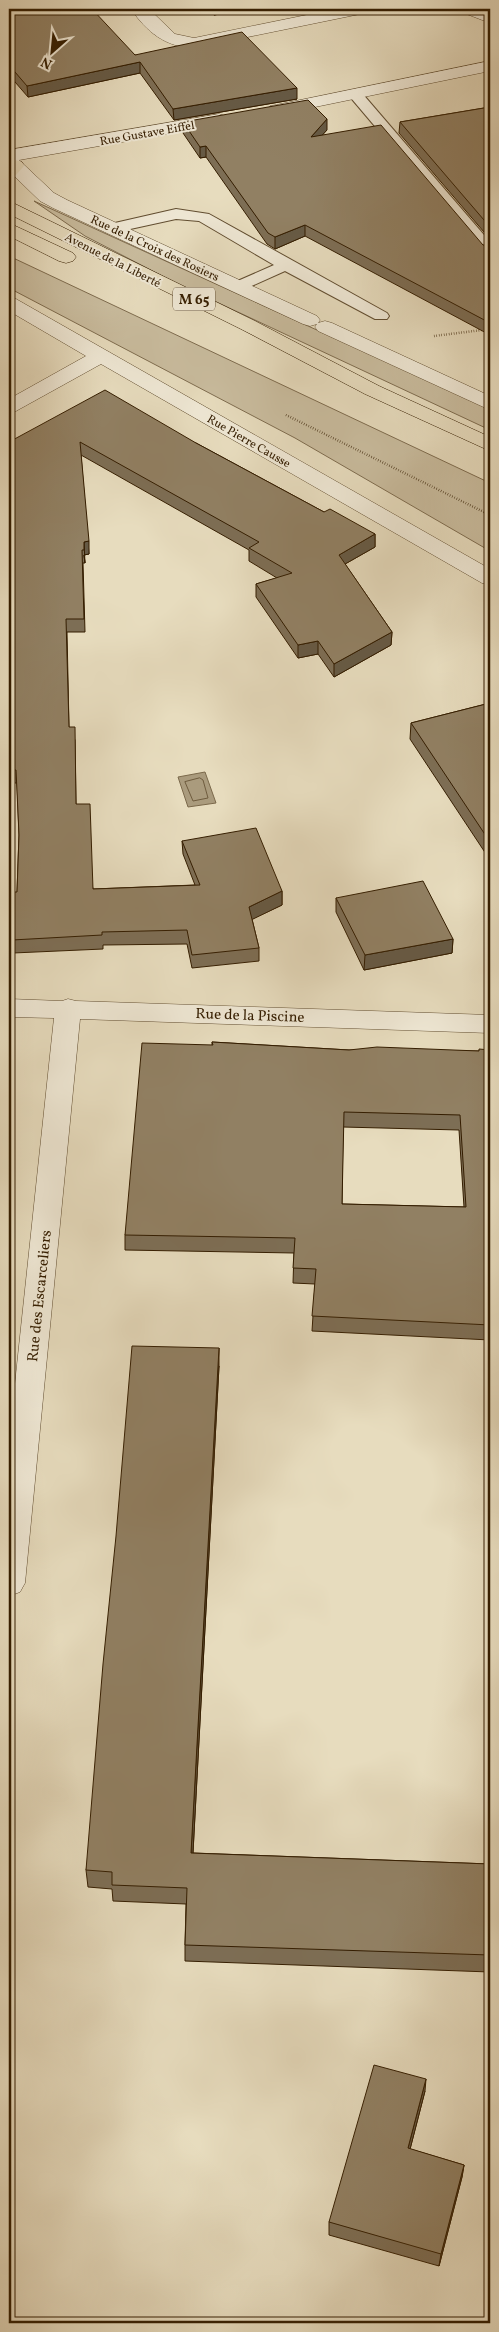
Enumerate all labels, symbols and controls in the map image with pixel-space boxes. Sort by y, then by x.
north arrow [28,28,78,78]
text: N [38,51,56,73]
street label: Rue Gustave Eiffel [99,118,196,150]
street label: Rue de la Croix des Rosiers [88,212,222,286]
street label: Avenue de la Liberté [62,230,164,292]
road number: M 65 [173,288,215,310]
street label: Rue Pierre Causse [204,411,293,472]
street label: Rue de la Piscine [195,1004,305,1029]
street label: Rue des Escarceliers [23,1229,58,1363]

